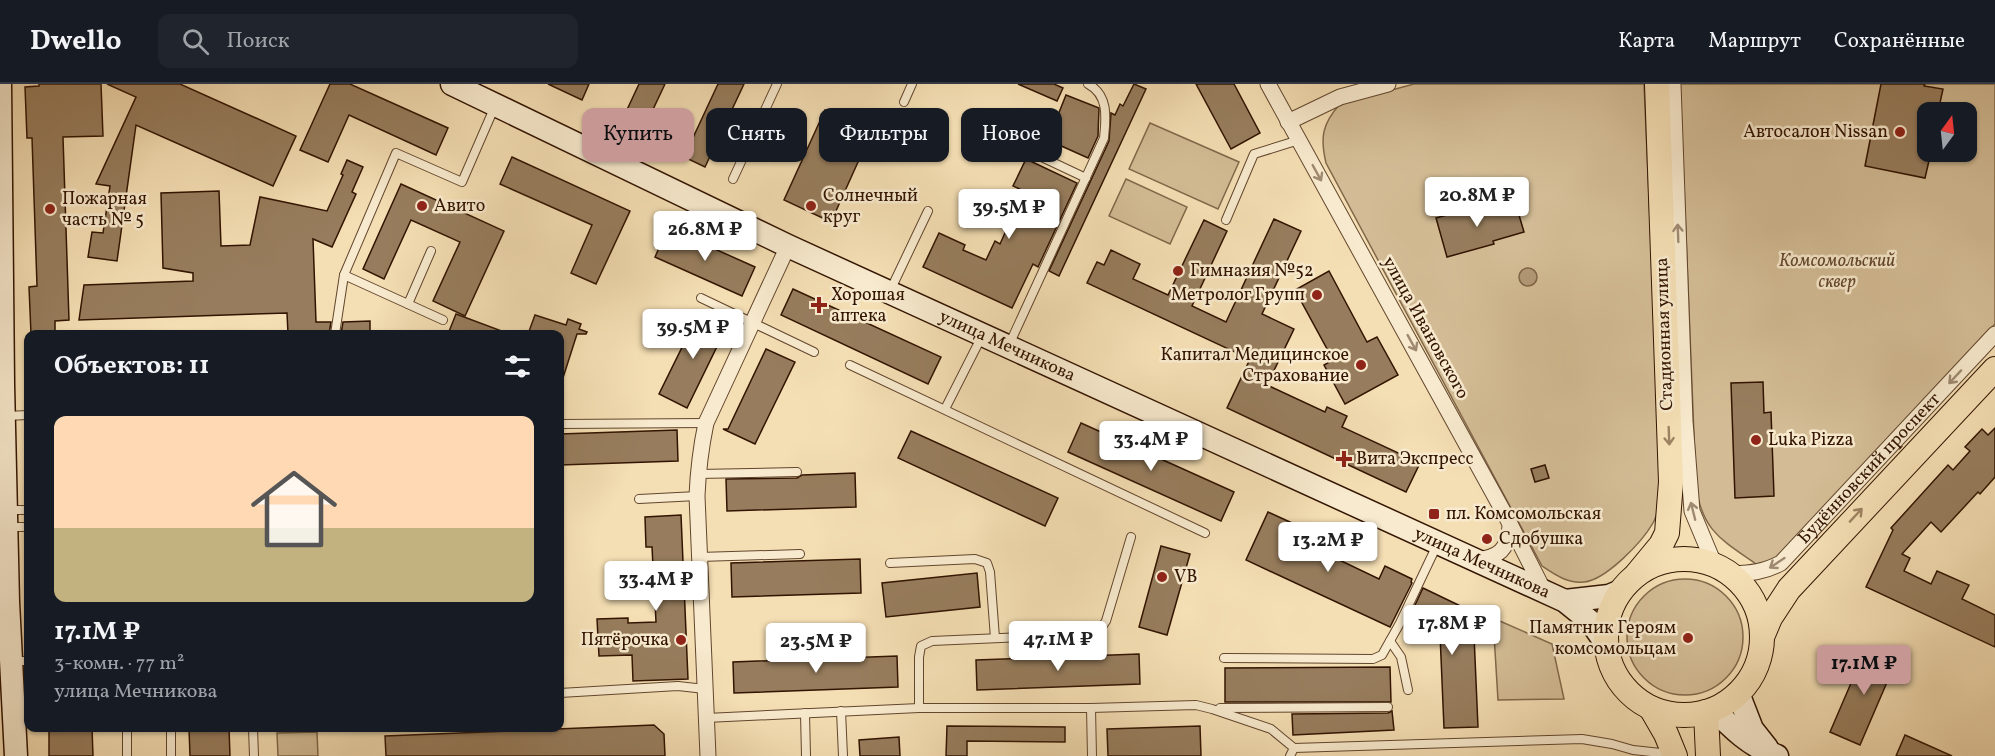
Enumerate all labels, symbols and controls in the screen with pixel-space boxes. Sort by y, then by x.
search box [158,14,578,68]
text: Dwello [30,22,122,61]
icon: search [179,25,212,58]
text: Поиск [227,26,290,57]
text: Карта [1618,27,1675,56]
text: Маршрут [1708,27,1801,56]
text: Сохранённые [1834,27,1965,56]
north arrow [1917,102,1977,162]
map controls [1917,102,1977,162]
chip: Купить [582,108,694,162]
chip: Снять [706,108,807,162]
chip: Фильтры [819,108,949,162]
chip: Новое [961,108,1062,162]
place label: Автосалон Nissan [1743,120,1888,145]
marker: Автосалон Nissan [1893,125,1907,139]
one-way arrow [1312,163,1323,181]
pin: 20.8M ₽ [1422,177,1532,228]
text: 20.8M ₽ [1439,182,1515,210]
place label: Солнечный круг [823,184,918,230]
place label: Пожарная часть № 5 [62,187,147,233]
pin: 39.5M ₽ [954,189,1064,240]
place label: Авито [434,194,485,219]
text: 39.5M ₽ [972,194,1046,222]
marker: Авито [415,199,429,213]
marker: Солнечный круг [804,199,818,213]
marker: Пожарная часть № 5 [43,202,57,216]
pin: 26.8M ₽ [650,211,760,262]
text: 26.8M ₽ [668,216,743,244]
one-way arrow [1673,224,1684,244]
park label: Комсомольский сквер [1779,249,1895,295]
street label: улица Ивановского [1375,252,1475,404]
street label: Стадионная улица [1650,257,1680,411]
place label: Гимназия №52 [1190,259,1314,284]
marker: Гимназия №52 [1171,264,1185,278]
place label: Хорошая аптека [831,283,905,329]
place label: Метролог Групп [1171,283,1305,308]
marker: Метролог Групп [1310,288,1324,302]
marker: Хорошая аптека [812,298,826,312]
street label: улица Мечникова [935,304,1079,388]
pin: 39.5M ₽ [638,309,748,360]
text: 39.5M ₽ [656,314,730,342]
one-way arrow [1406,334,1418,351]
place label: Капитал Медицинское Страхование [1160,343,1349,389]
text: Объектов: 11 [54,348,209,384]
icon: filters [501,350,534,383]
marker: Капитал Медицинское Страхование [1354,358,1368,372]
one-way arrow [1948,369,1962,384]
street label: Будённовский проспект [1792,387,1946,550]
pin: 33.4M ₽ [1096,421,1206,472]
text: 33.4M ₽ [1113,426,1189,454]
one-way arrow [1663,426,1674,446]
place label: Luka Pizza [1768,428,1854,453]
marker: Luka Pizza [1749,433,1763,447]
place label: Вита Экспресс [1356,447,1474,472]
marker: Вита Экспресс [1337,452,1351,466]
icon: home [240,455,348,563]
place label: пл. Комсомольская [1446,502,1601,527]
one-way arrow [1687,502,1699,521]
marker: пл. Комсомольская [1427,507,1441,521]
one-way arrow [1849,508,1864,523]
street label: улица Мечникова [1410,521,1554,605]
pin: 13.2M ₽ [1273,522,1383,573]
text: 13.2M ₽ [1292,527,1364,555]
place label: Сдобушка [1499,527,1583,552]
marker: Сдобушка [1480,532,1494,546]
one-way arrow [1769,557,1786,570]
pin: 33.4M ₽ [601,561,711,612]
place label: VB [1174,565,1198,590]
text: 33.4M ₽ [618,566,694,594]
marker: VB [1155,570,1169,584]
pin: 17.8M ₽ [1397,605,1507,656]
text: 17.8M ₽ [1417,610,1487,638]
text: 17.1M ₽ [54,614,140,650]
place label: Памятник Героям комсомольцам [1529,616,1676,662]
pin: 47.1M ₽ [1003,621,1113,672]
pin: 23.5M ₽ [761,623,871,674]
text: 47.1M ₽ [1023,626,1093,654]
place label: Пятёрочка [581,628,669,653]
text: 23.5M ₽ [780,628,852,656]
marker: Памятник Героям комсомольцам [1681,631,1695,645]
marker: Пятёрочка [674,633,688,647]
pin: 17.1M ₽ [1809,645,1919,696]
text: 3-комн. · 77 m² [54,650,184,678]
text: 17.1M ₽ [1831,650,1897,678]
text: улица Мечникова [54,678,218,706]

